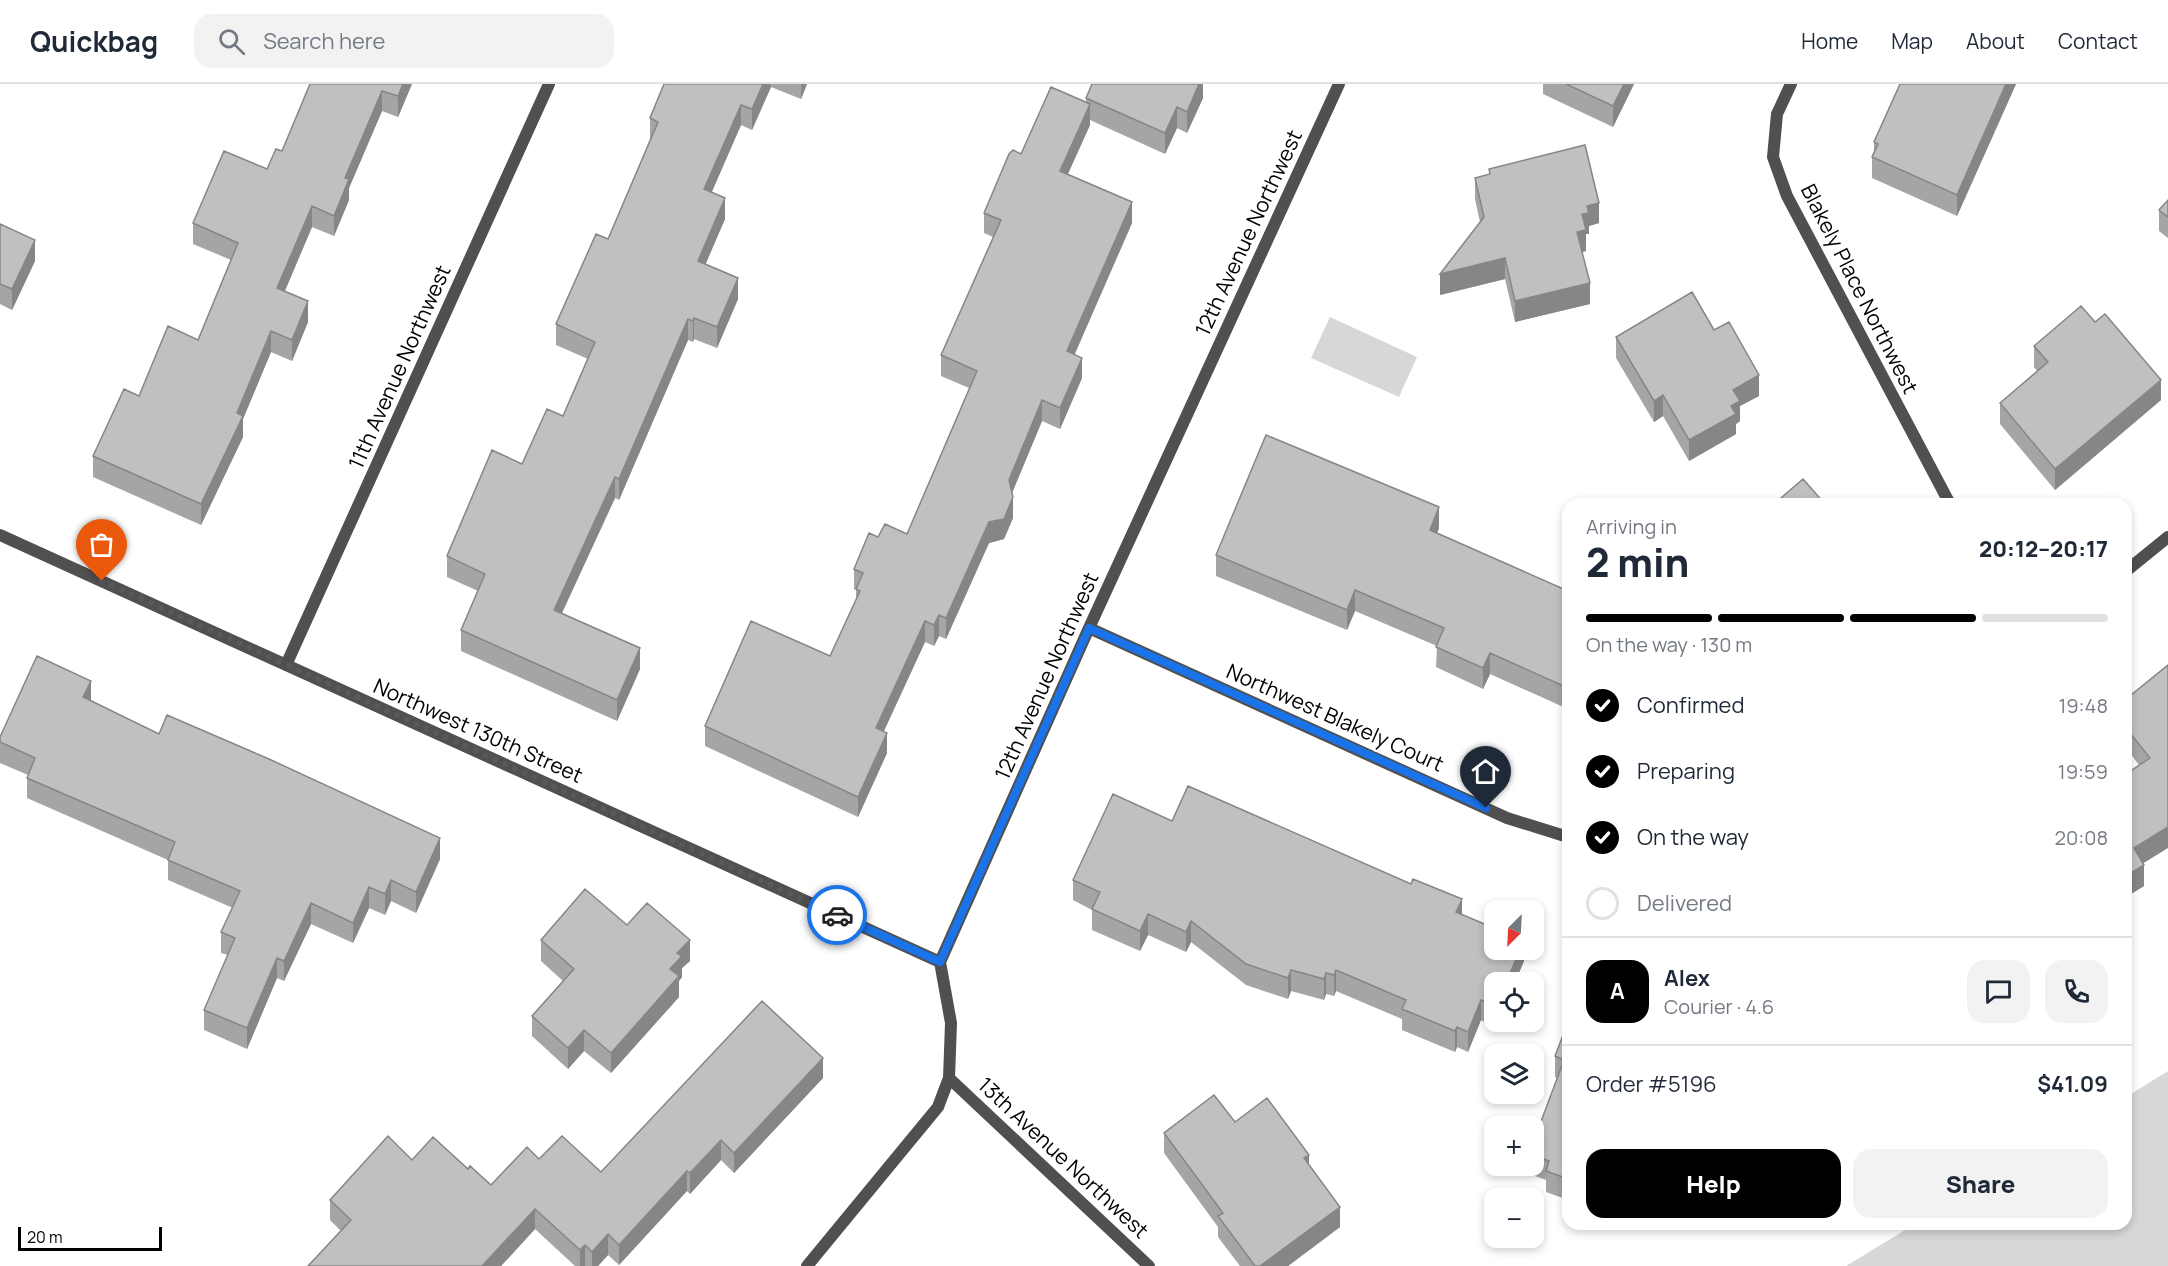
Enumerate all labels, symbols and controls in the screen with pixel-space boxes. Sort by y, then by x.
search box [194,14,614,68]
text: Quickbag [30,22,158,60]
icon: search [215,25,248,58]
text: Search here [263,26,385,56]
text: Home [1801,27,1858,55]
text: Map [1891,27,1933,55]
text: About [1966,27,2025,55]
text: Contact [2058,27,2138,55]
street label: 12th Avenue Northwest [1188,125,1308,340]
street label: Blakely Place Northwest [1795,179,1925,398]
street label: 11th Avenue Northwest [342,260,457,473]
text: Arriving in [1586,513,1677,540]
pin [76,519,127,581]
icon: bag [85,528,118,561]
text: 20:12–20:17 [1979,534,2108,564]
text: 2 min [1586,535,1689,589]
street label: 12th Avenue Northwest [988,568,1104,784]
text: On the way · 130 m [1586,631,1752,658]
street label: Northwest Blakely Court [1222,657,1448,778]
street label: Northwest 130th Street [369,671,587,789]
icon: check [1586,689,1619,722]
text: Confirmed [1637,690,1745,720]
text: 19:48 [2058,692,2108,719]
pin [1460,746,1511,808]
icon: home [1469,755,1502,788]
icon: check [1586,755,1619,788]
text: Preparing [1637,756,1735,786]
text: 19:59 [2058,758,2108,785]
icon: check [1586,821,1619,854]
text: On the way [1637,822,1749,852]
text: 20:08 [2055,824,2108,851]
courier [807,885,867,945]
text: Delivered [1637,888,1732,918]
icon: car [821,899,854,932]
north arrow [1484,900,1544,960]
map controls [1484,900,1544,1248]
button: chat [1967,960,2030,1023]
button: phone [2045,960,2108,1023]
text: Alex [1664,963,1710,993]
button: locate [1484,972,1544,1032]
text: A [1610,976,1625,1006]
text: Courier · 4.6 [1664,993,1774,1020]
button: layers [1484,1044,1544,1104]
text: Order #5196 [1586,1069,1717,1099]
text: $41.09 [2037,1069,2108,1099]
street label: 13th Avenue Northwest [972,1071,1155,1244]
button: + [1484,1116,1544,1176]
button: Help [1586,1149,1841,1218]
button: Share [1853,1149,2108,1218]
button: − [1484,1188,1544,1248]
scale bar [18,1224,162,1252]
text: 20 m [27,1226,63,1248]

